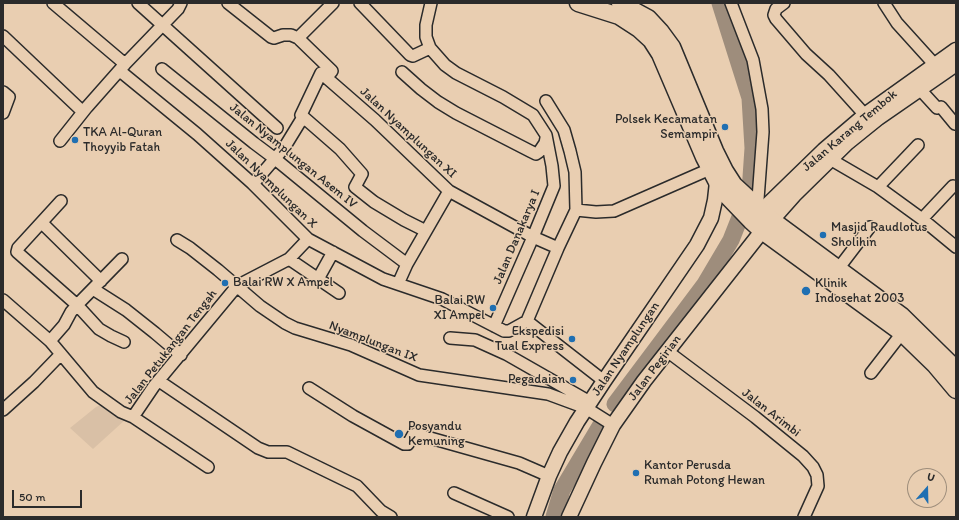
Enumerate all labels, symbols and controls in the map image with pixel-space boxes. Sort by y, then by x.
street label: Jalan Nyamplungan XI [357,84,459,182]
street label: Jalan Karang Tembok [799,87,901,175]
street label: Jalan Nyamplungan Asem IV [226,100,360,212]
place label: Polsek Kecamatan Semampir [615,112,717,143]
marker: Polsek Kecamatan Semampir [720,122,730,132]
place label: TKA Al-Quran Thoyyib Fatah [83,125,162,156]
marker: TKA Al-Quran Thoyyib Fatah [70,135,80,145]
street label: Jalan Nyamplungan X [222,136,320,232]
street label: Jalan Danakarya I [490,187,544,287]
place label: Masjid Raudlotus Sholihin [831,220,927,251]
marker: Masjid Raudlotus Sholihin [818,230,828,240]
place label: Balai RW X Ampel [233,275,333,291]
place label: Klinik Indosehat 2003 [815,276,904,307]
marker: Balai RW X Ampel [220,278,230,288]
marker: Klinik Indosehat 2003 [800,285,812,297]
street label: Jalan Petukangan Tengah [121,286,221,408]
place label: Balai RW XI Ampel [433,293,485,324]
street label: Jalan Nyamplungan [589,299,663,399]
marker: Balai RW XI Ampel [488,303,498,313]
street label: Nyamplungan IX [327,318,419,366]
place label: Ekspedisi Tual Express [495,324,564,355]
street label: Jalan Pegirian [625,332,685,404]
marker: Ekspedisi Tual Express [567,334,577,344]
place label: Pegadaian [508,372,565,388]
marker: Pegadaian [568,375,578,385]
street label: Jalan Arimbi [739,385,803,441]
place label: Posyandu Kemuning [408,419,465,450]
marker: Posyandu Kemuning [393,428,405,440]
place label: Kantor Perusda Rumah Potong Hewan [644,458,765,489]
marker: Kantor Perusda Rumah Potong Hewan [631,468,641,478]
north arrow [907,468,947,508]
text: U [925,470,937,485]
scale bar [14,482,84,508]
text: 50 m [19,490,45,504]

